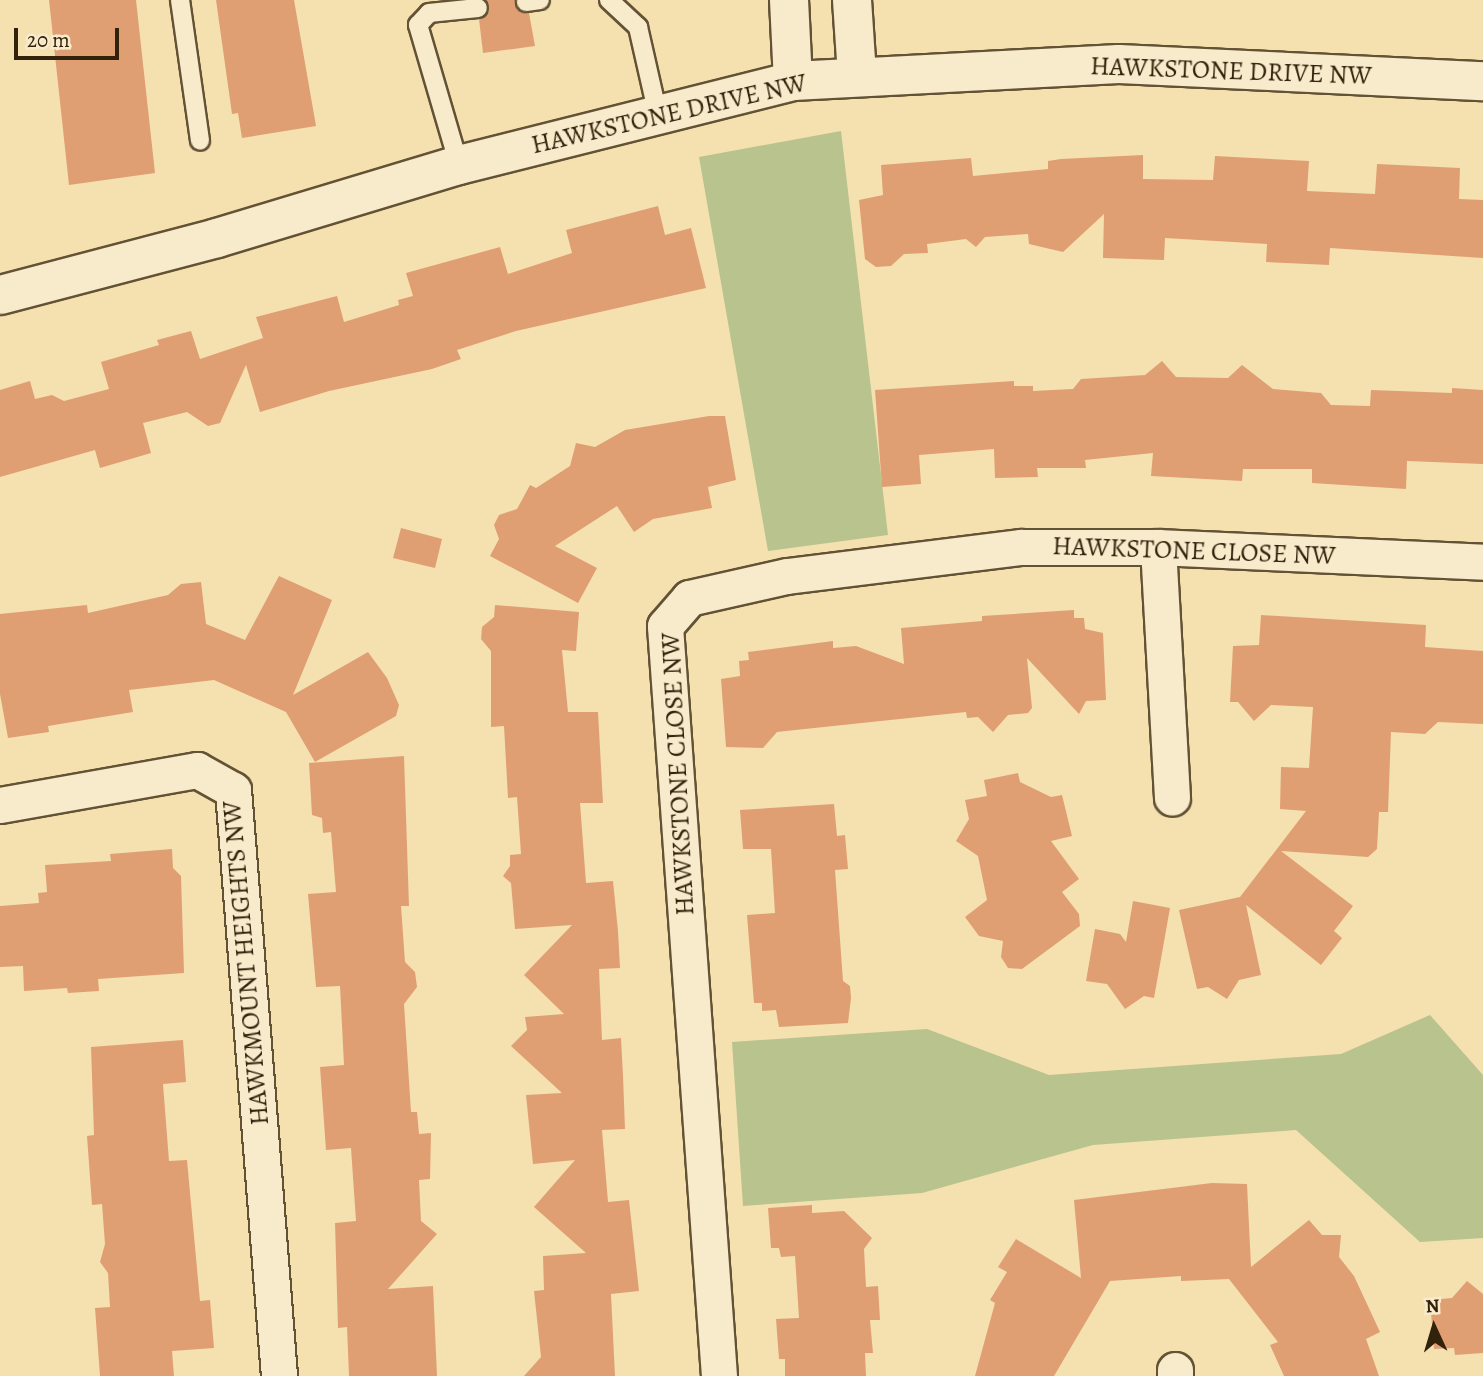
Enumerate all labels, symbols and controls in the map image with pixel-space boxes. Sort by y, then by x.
scale bar [18,14,122,58]
text: 20 m [27,26,70,54]
street label: HAWKSTONE DRIVE NW [1090,50,1372,92]
street label: HAWKSTONE DRIVE NW [528,67,810,161]
street label: HAWKSTONE CLOSE NW [1052,530,1336,572]
street label: HAWKSTONE CLOSE NW [655,632,701,916]
street label: HAWKMOUNT HEIGHTS NW [216,799,276,1127]
north arrow [1399,1292,1469,1362]
text: N [1425,1293,1440,1320]

